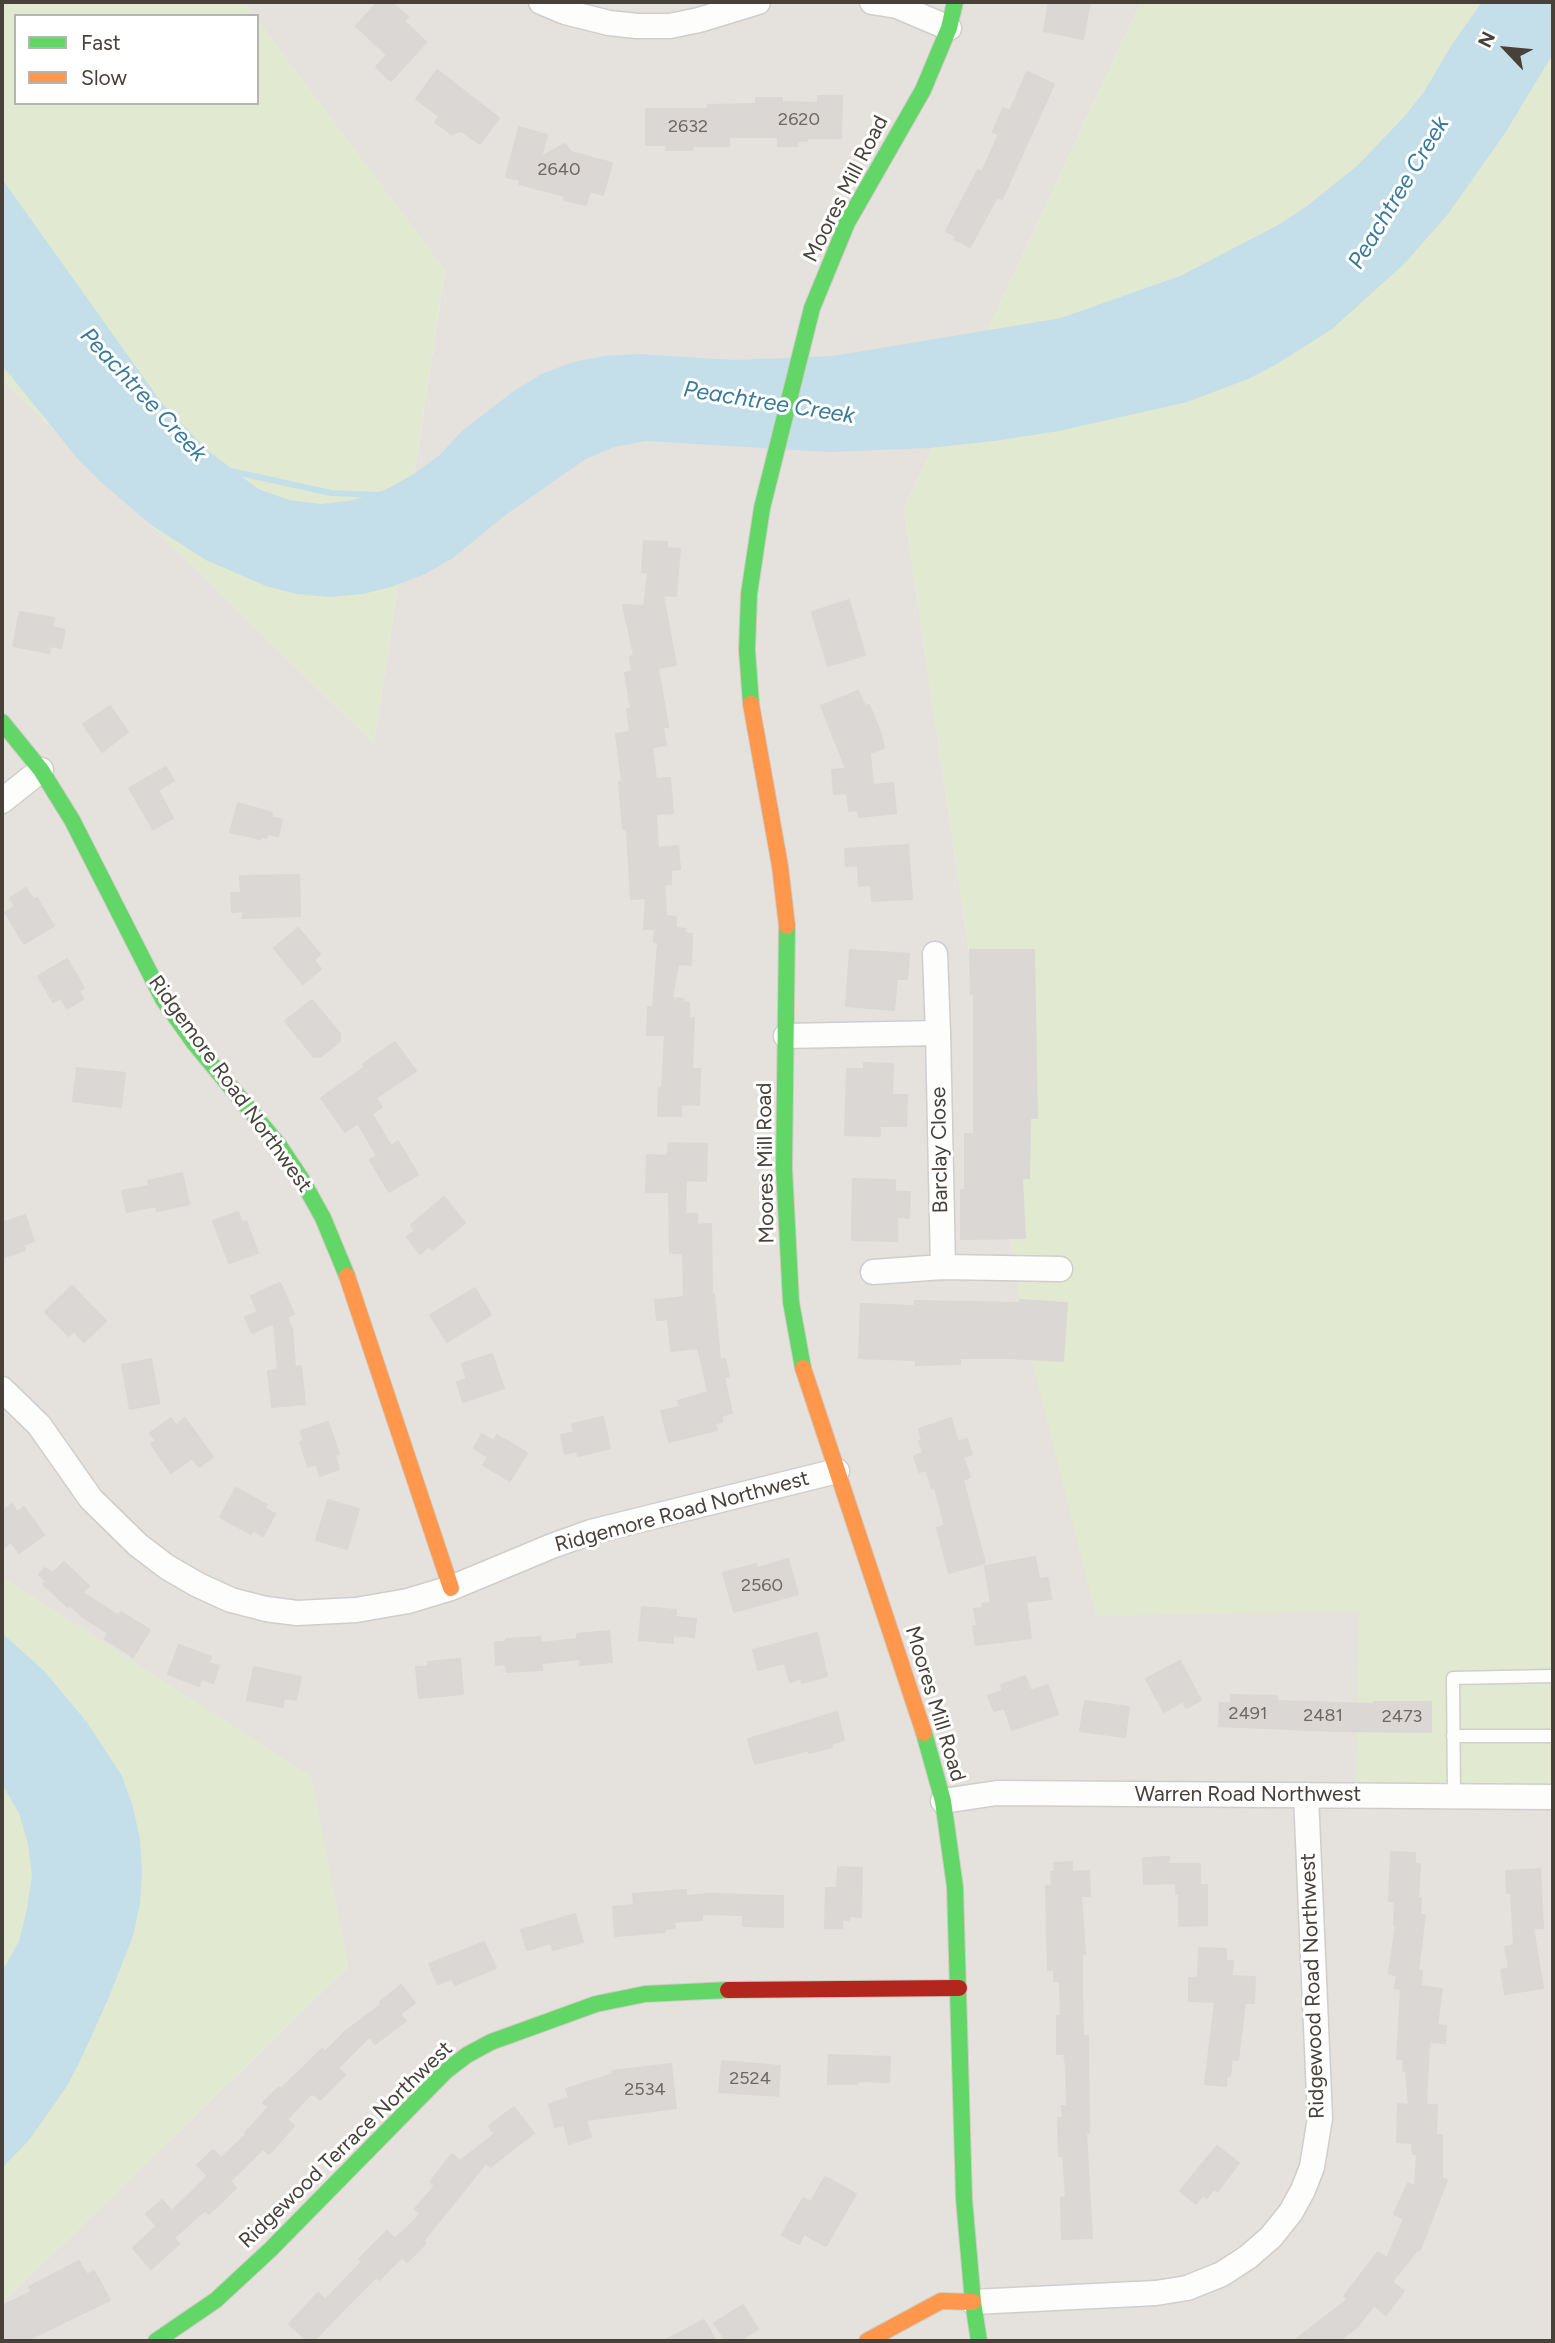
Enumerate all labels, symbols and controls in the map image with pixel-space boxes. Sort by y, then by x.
legend [14,14,259,105]
north arrow [1471,14,1541,84]
text: N [1473,28,1500,51]
text: Fast [81,30,121,55]
text: Slow [81,65,127,90]
house number: 2620 [778,109,820,131]
street label: Moores Mill Road [798,112,894,266]
water label: Peachtree Creek [1343,112,1455,274]
house number: 2632 [668,116,708,138]
house number: 2640 [538,159,580,181]
water label: Peachtree Creek [74,322,212,468]
water label: Peachtree Creek [682,376,856,430]
street label: Ridgemore Road Northwest [143,971,317,1197]
street label: Moores Mill Road [752,1082,780,1244]
street label: Barclay Close [926,1086,954,1214]
street label: Ridgemore Road Northwest [552,1466,812,1558]
house number: 2560 [741,1575,783,1597]
street label: Moores Mill Road [899,1623,971,1785]
house number: 2491 [1229,1703,1267,1725]
house number: 2481 [1303,1705,1343,1727]
house number: 2473 [1382,1706,1422,1728]
street label: Warren Road Northwest [1135,1782,1361,1808]
street label: Ridgewood Road Northwest [1296,1853,1330,2119]
street label: Ridgewood Terrace Northwest [234,2036,458,2254]
house number: 2524 [729,2068,771,2090]
house number: 2534 [624,2079,666,2101]

